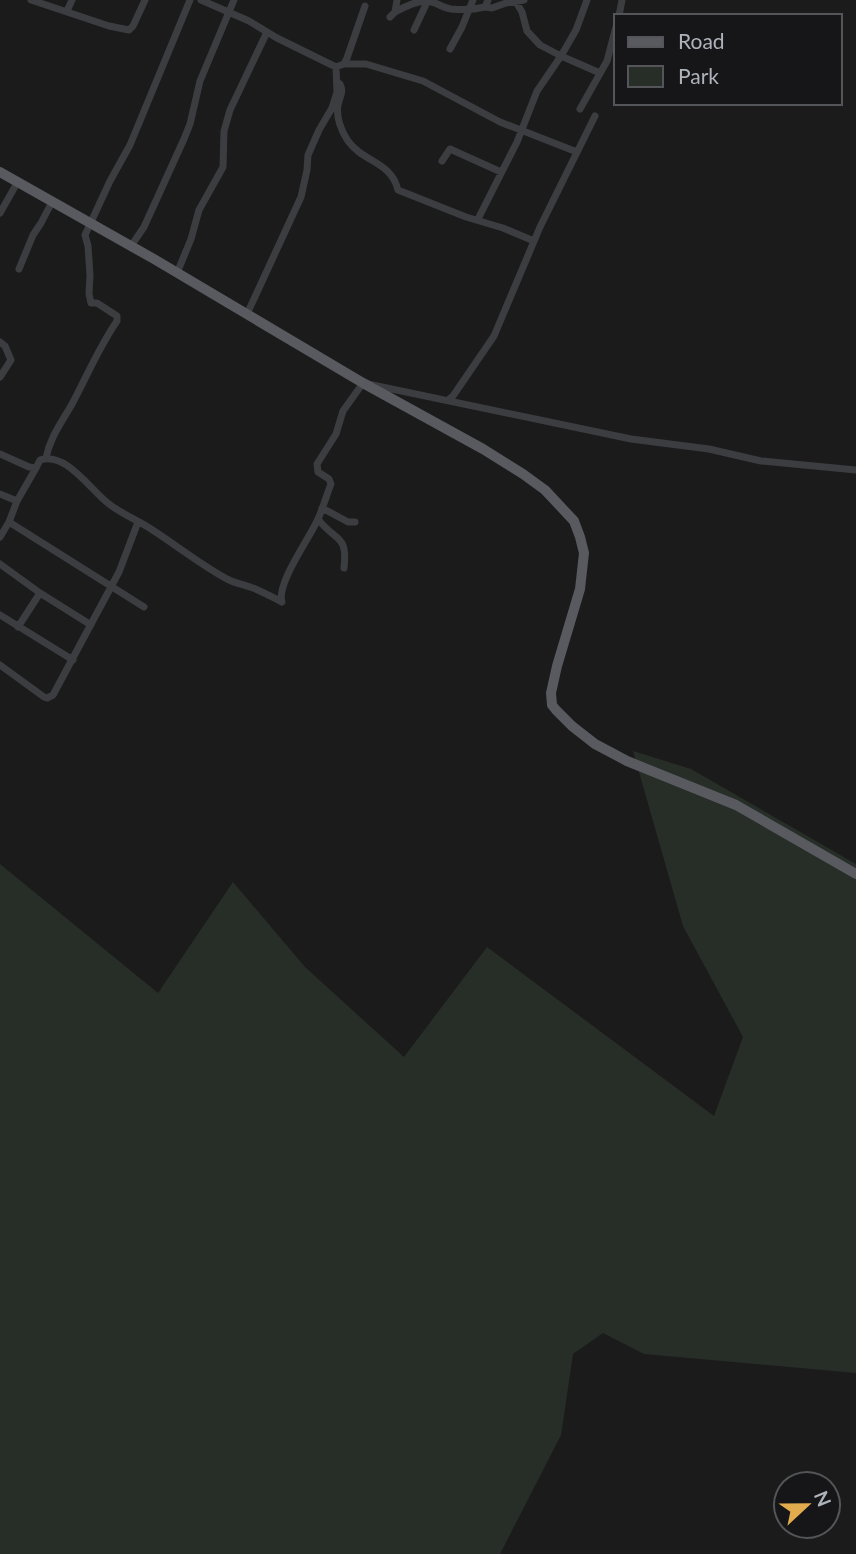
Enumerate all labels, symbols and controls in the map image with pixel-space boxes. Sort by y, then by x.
legend [614,14,842,105]
text: Road [678,28,725,53]
text: Park [678,63,719,88]
north arrow [772,1470,842,1540]
text: N [810,1487,837,1510]

